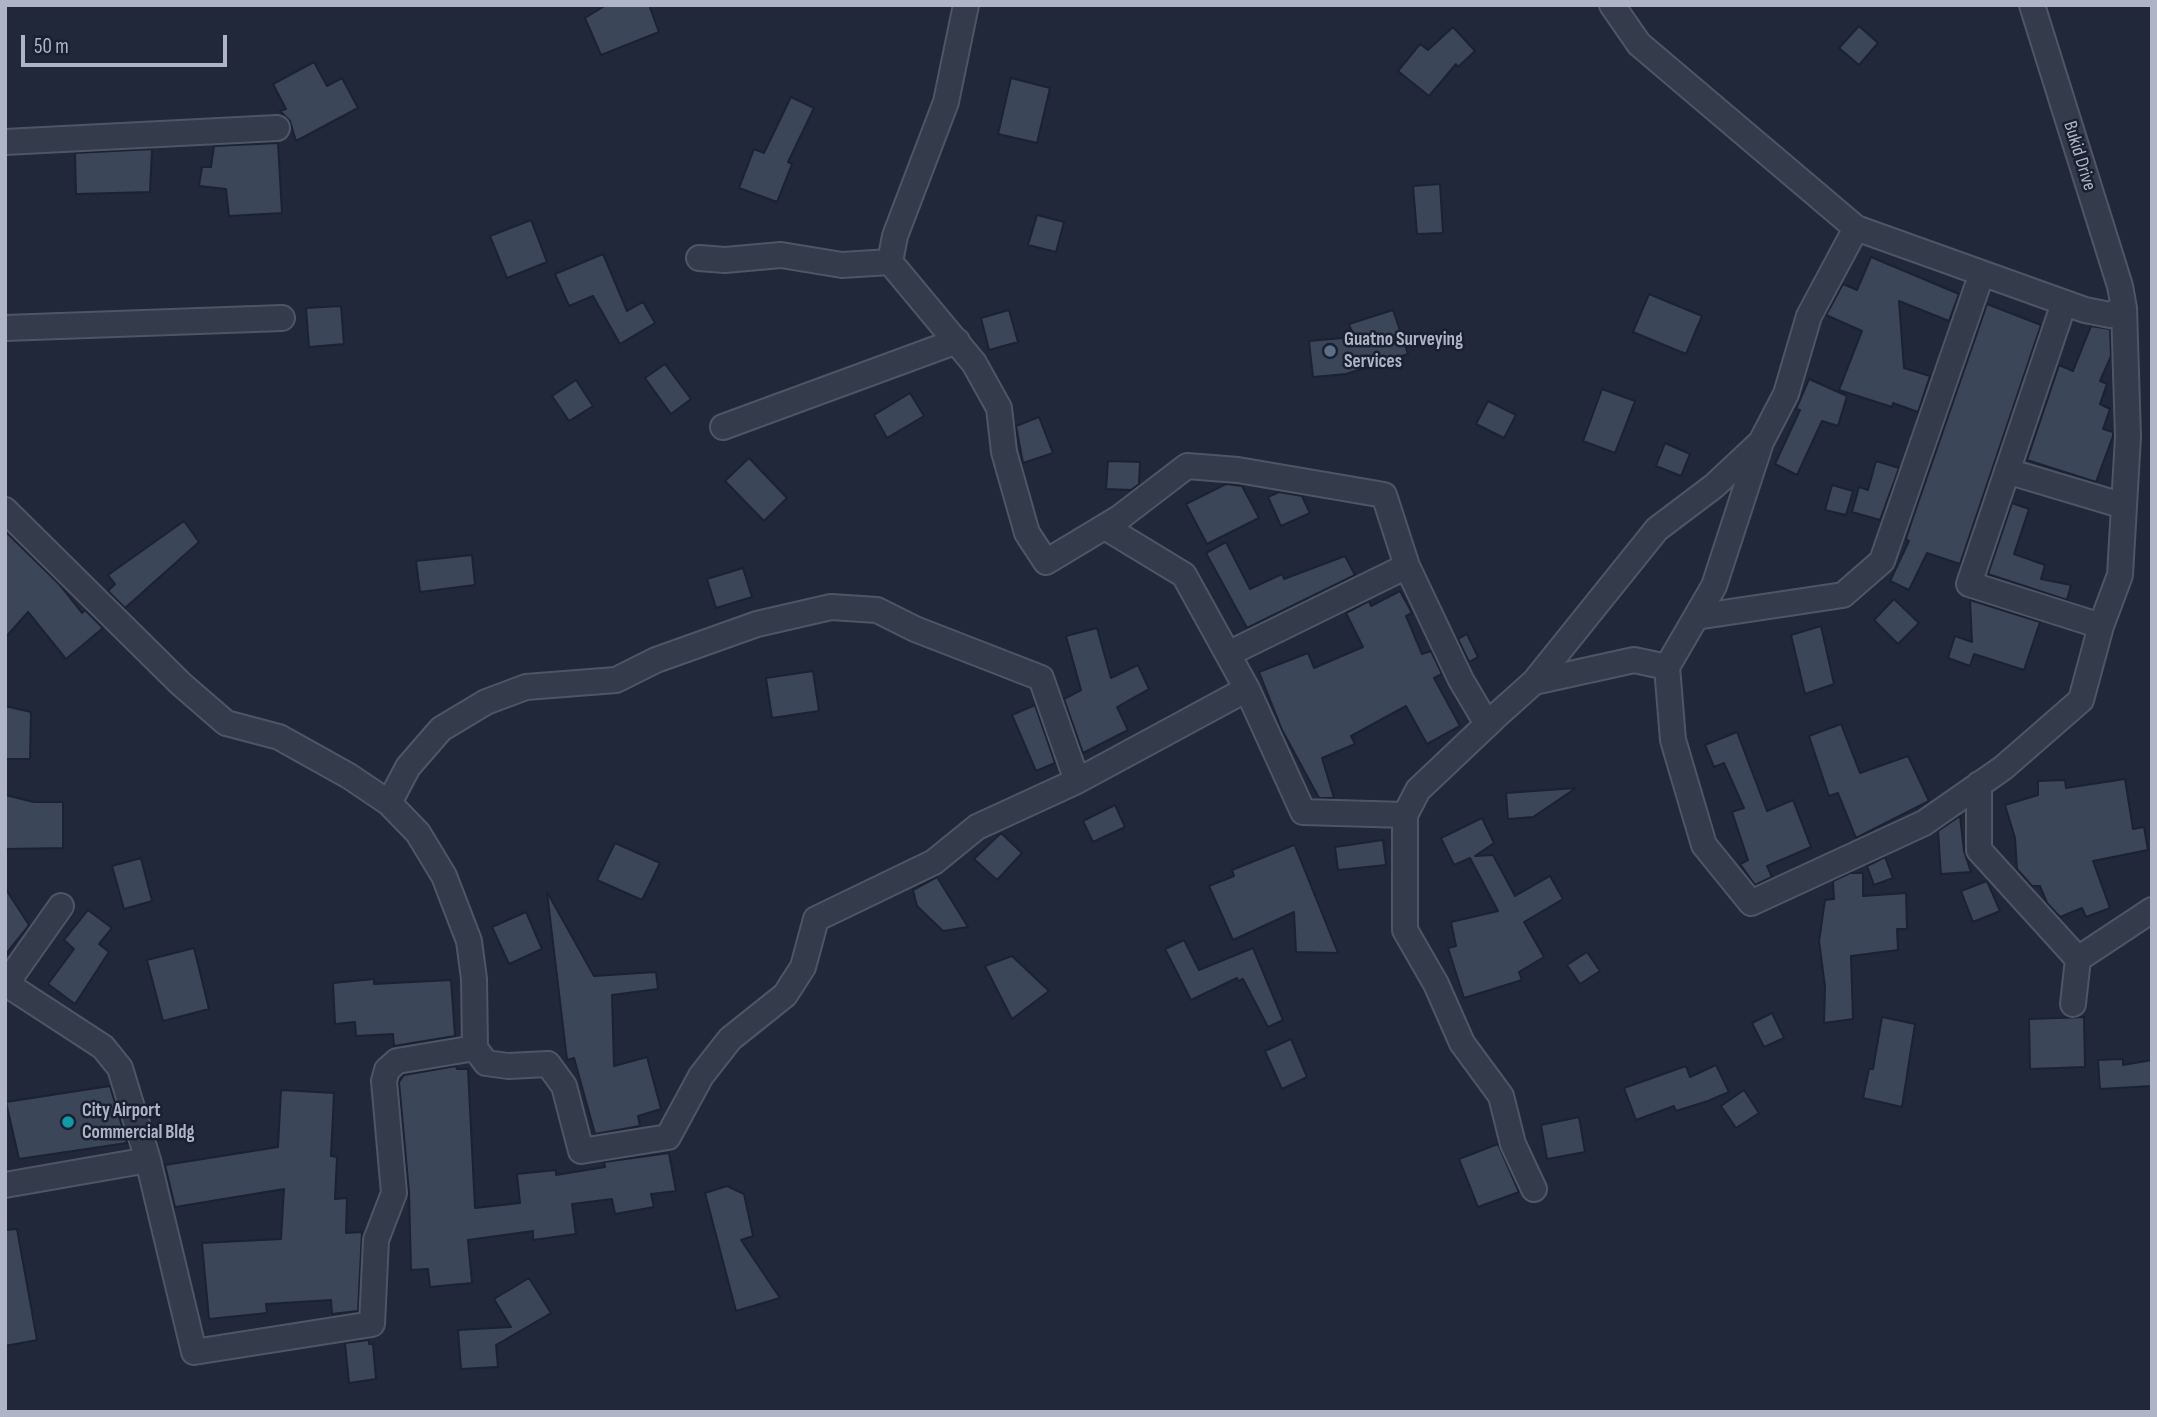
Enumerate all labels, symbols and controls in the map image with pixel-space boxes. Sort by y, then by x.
scale bar [24,21,231,65]
text: 50 m [34,34,69,59]
street label: Bukid Drive [2058,119,2100,193]
place label: Guatno Surveying Services [1344,329,1463,373]
marker: Guatno Surveying Services [1322,343,1338,359]
place label: City Airport Commercial Bldg [82,1100,194,1144]
marker: City Airport Commercial Bldg [60,1114,76,1130]

